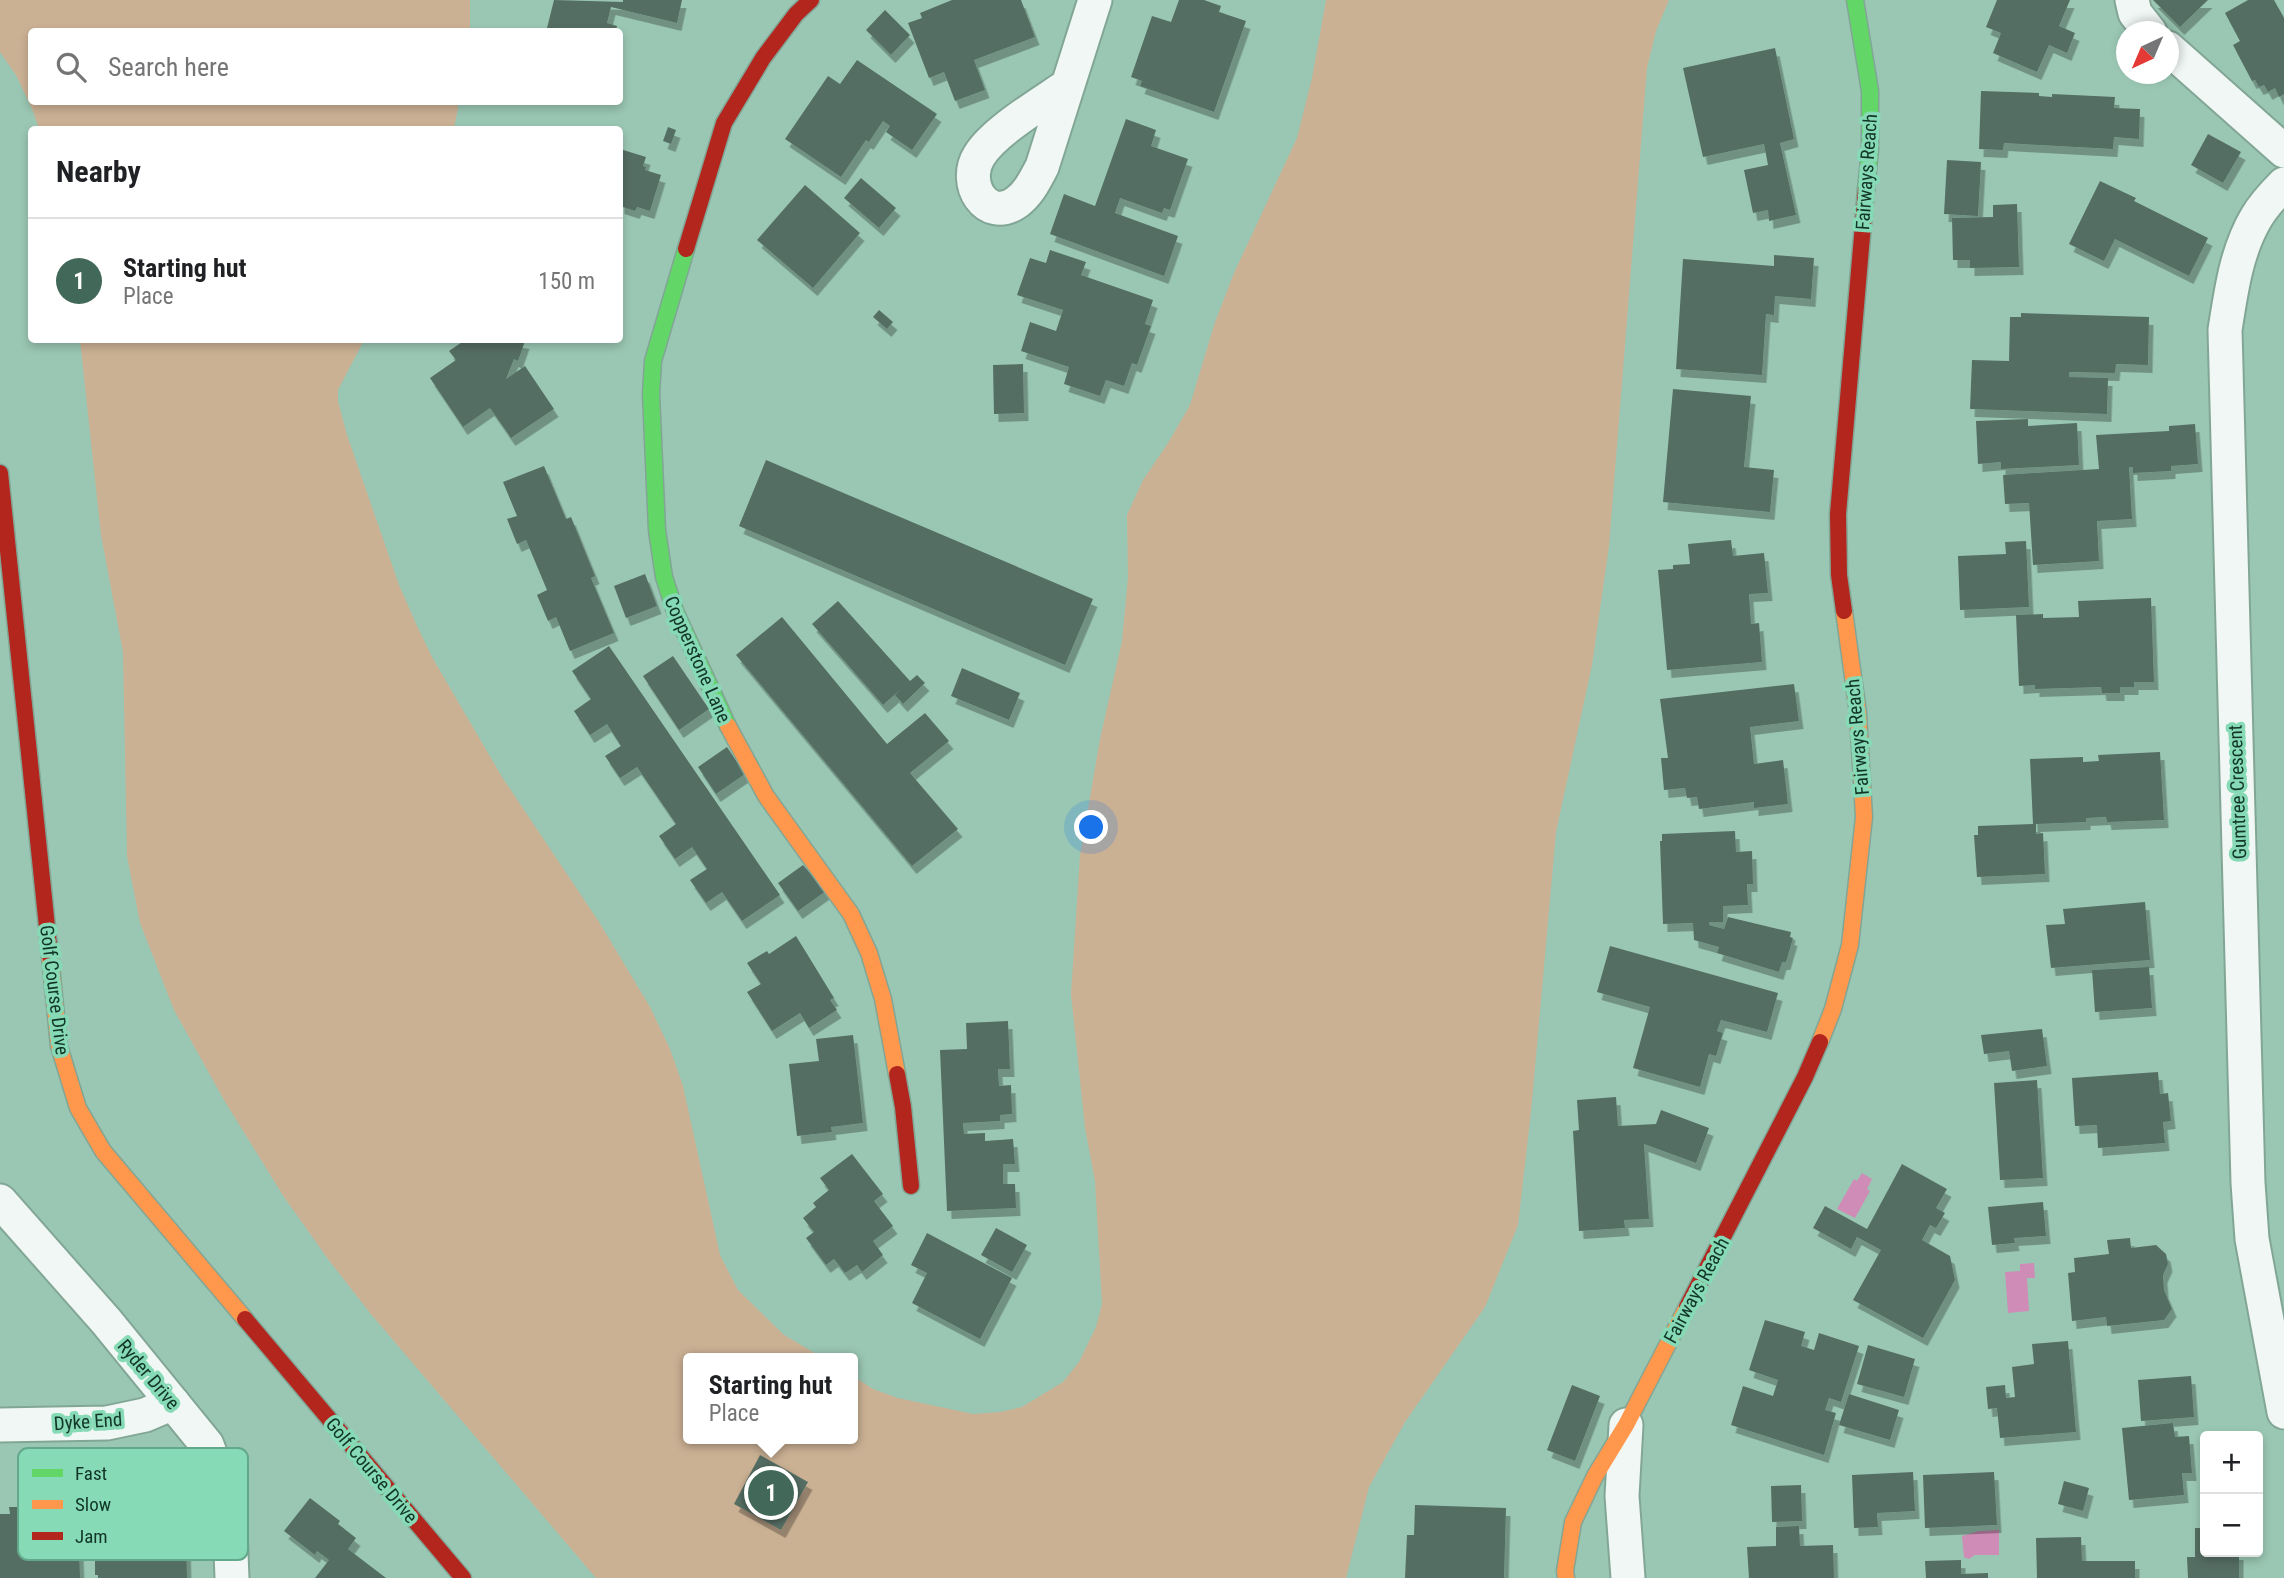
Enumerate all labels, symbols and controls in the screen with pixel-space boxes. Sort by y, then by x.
north arrow [2116,21,2179,84]
search box [28,28,623,105]
icon: search [52,48,90,86]
text: Search here [108,52,229,82]
street label: Fairways Reach [1851,113,1882,231]
text: Nearby [56,154,141,189]
text: Starting hut [123,253,246,283]
text: 1 [73,268,85,295]
text: 150 m [538,268,595,295]
text: Place [123,283,173,310]
street label: Copperstone Lane [659,592,736,726]
street label: Fairways Reach [1841,678,1874,796]
street label: Gumtree Crescent [2224,724,2251,860]
your location [1074,810,1108,844]
street label: Golf Course Drive [35,924,74,1056]
street label: Fairways Reach [1659,1233,1734,1347]
street label: Ryder Drive [113,1335,185,1414]
popup [683,1353,858,1444]
text: Starting hut [709,1370,832,1400]
text: Place [709,1400,759,1427]
street label: Dyke End [53,1408,123,1435]
street label: Golf Course Drive [321,1413,422,1528]
map controls [2200,1431,2263,1557]
button: + [2200,1431,2263,1494]
legend [18,1448,248,1560]
text: Fast [75,1462,107,1485]
pin: 1 [748,1467,794,1519]
text: Slow [75,1493,111,1516]
button: − [2200,1494,2263,1557]
text: Jam [75,1525,108,1548]

